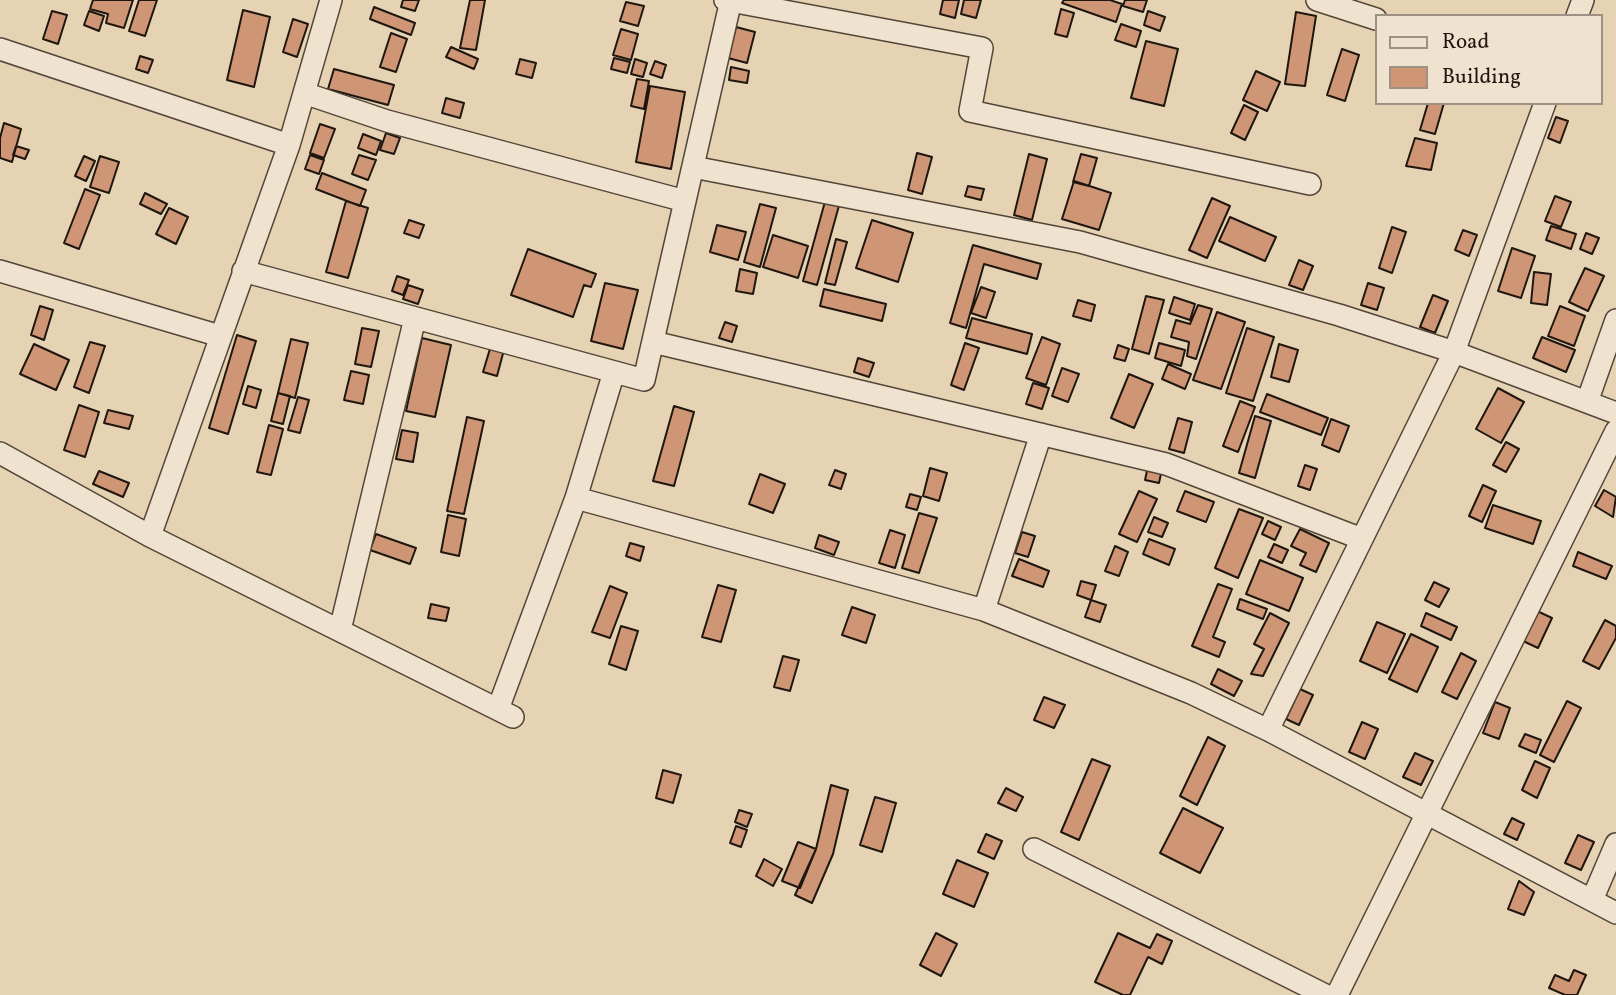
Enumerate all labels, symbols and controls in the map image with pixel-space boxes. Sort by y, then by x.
legend [1374,14,1602,105]
text: Road [1442,28,1489,57]
text: Building [1442,63,1521,92]

